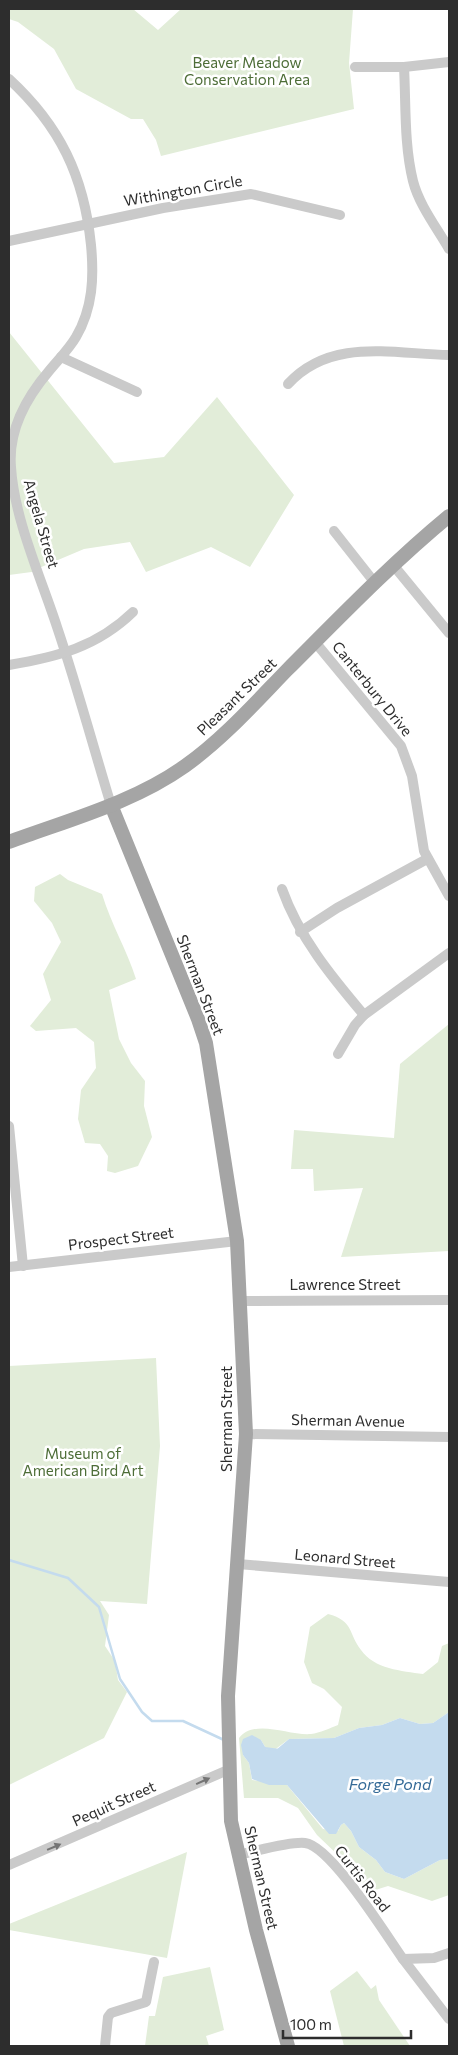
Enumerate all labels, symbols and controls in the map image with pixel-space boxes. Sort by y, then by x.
park label: Beaver Meadow Conservation Area [184,53,310,88]
street label: Withington Circle [122,171,244,209]
street label: Angela Street [21,477,63,570]
street label: Canterbury Drive [329,637,417,739]
street label: Pleasant Street [193,654,280,739]
street label: Sherman Street [174,932,228,1037]
street label: Prospect Street [67,1223,175,1253]
street label: Lawrence Street [289,1275,401,1293]
street label: Sherman Street [217,1366,235,1472]
street label: Sherman Avenue [291,1410,405,1430]
park label: Museum of American Bird Art [22,1444,144,1479]
street label: Leonard Street [294,1545,396,1571]
water label: Forge Pond [349,1774,432,1793]
street label: Pequit Street [69,1777,158,1830]
one-way arrow [196,1777,210,1785]
street label: Sherman Street [241,1824,283,1931]
one-way arrow [47,1842,61,1850]
street label: Curtis Road [331,1842,394,1915]
scale bar [283,2008,410,2040]
text: 100 m [290,2015,332,2033]

